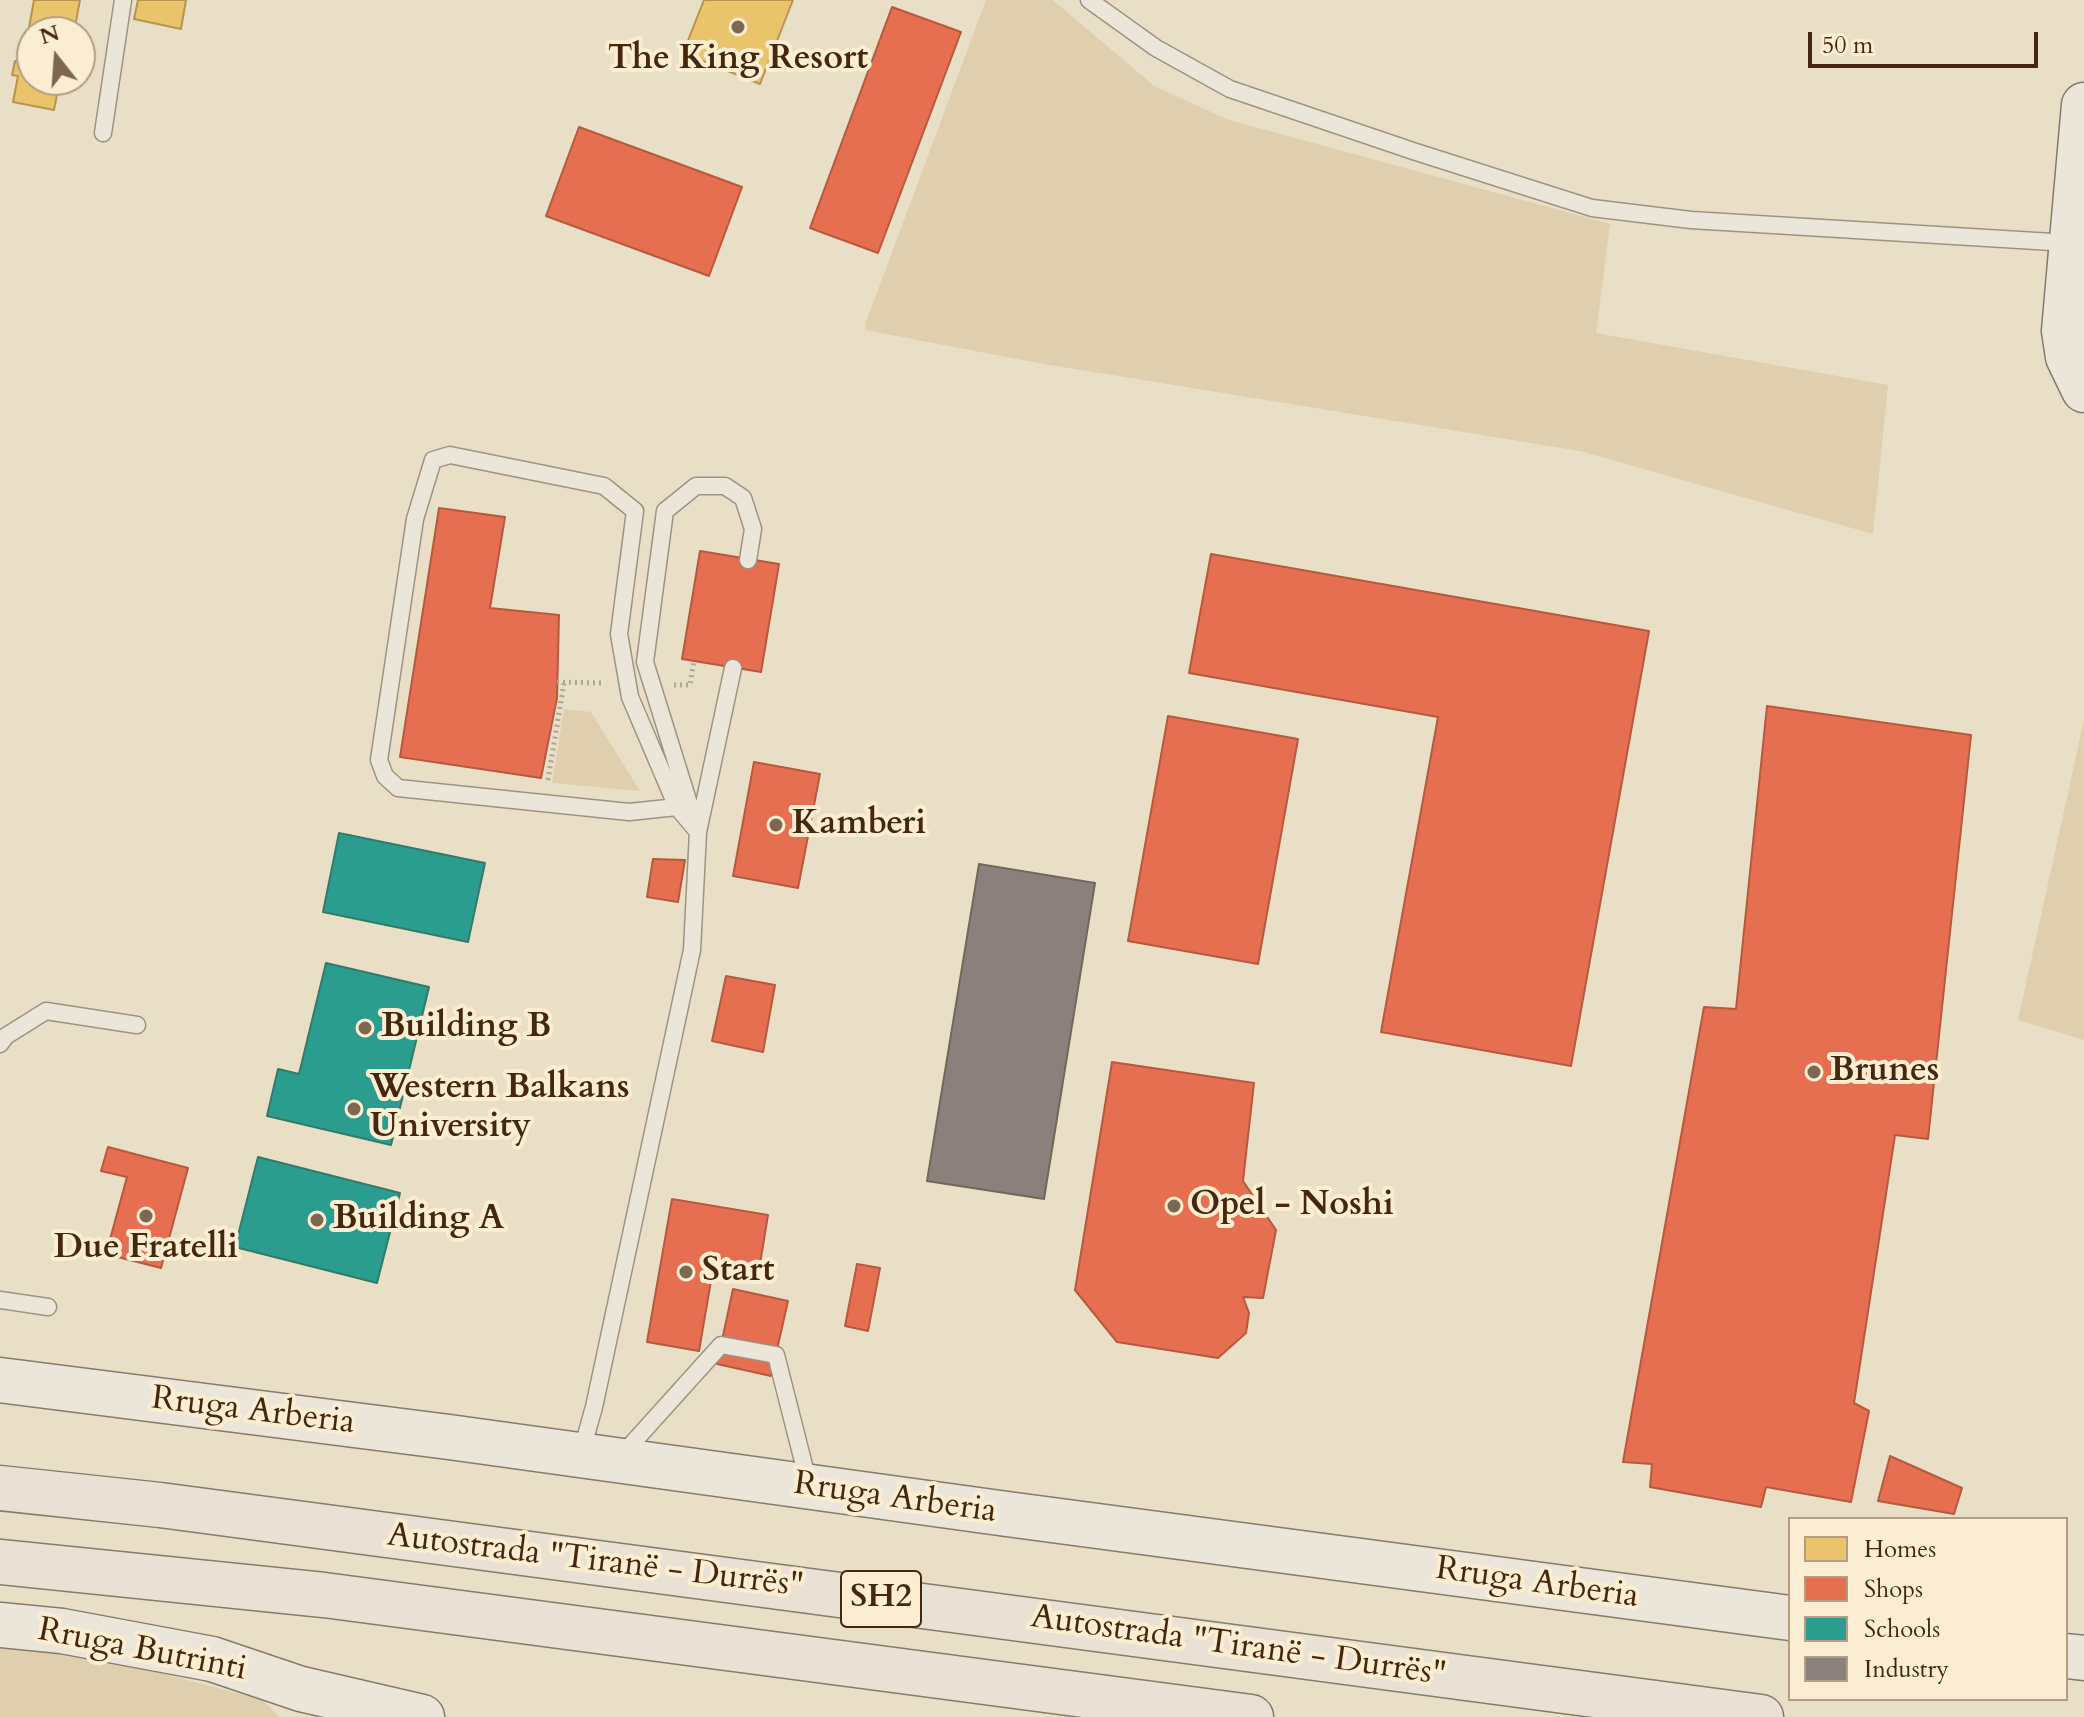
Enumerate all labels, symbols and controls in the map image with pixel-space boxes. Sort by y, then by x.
north arrow [16,16,96,96]
scale bar [1812,16,2042,66]
text: N [36,18,63,52]
marker: The King Resort [729,18,747,36]
text: 50 m [1822,29,1873,62]
place label: The King Resort [608,40,868,80]
place label: Kamberi [792,805,926,845]
marker: Kamberi [767,816,785,834]
place label: Building B [381,1008,551,1048]
marker: Building B [356,1019,374,1037]
place label: Brunes [1830,1052,1939,1092]
marker: Brunes [1805,1063,1823,1081]
place label: Western Balkans University [370,1069,630,1148]
marker: Western Balkans University [345,1100,363,1118]
place label: Opel - Noshi [1190,1186,1394,1226]
marker: Opel - Noshi [1165,1197,1183,1215]
place label: Building A [333,1200,504,1240]
marker: Due Fratelli [137,1207,155,1225]
marker: Building A [308,1211,326,1229]
place label: Due Fratelli [54,1229,238,1269]
place label: Start [702,1252,775,1292]
marker: Start [677,1263,695,1281]
street label: Rruga Arberia [149,1379,357,1445]
street label: Rruga Arberia [791,1465,999,1533]
street label: Autostrada "Tiranë - Durrës" [385,1516,805,1608]
legend [1788,1517,2068,1701]
text: Homes [1864,1533,1936,1566]
street label: Rruga Arberia [1433,1550,1641,1618]
road number: SH2 [841,1571,921,1627]
text: Shops [1864,1573,1923,1606]
street label: Autostrada "Tiranë - Durrës" [1028,1598,1448,1696]
street label: Rruga Butrinti [34,1611,250,1691]
text: Schools [1864,1613,1940,1646]
text: Industry [1864,1653,1949,1686]

